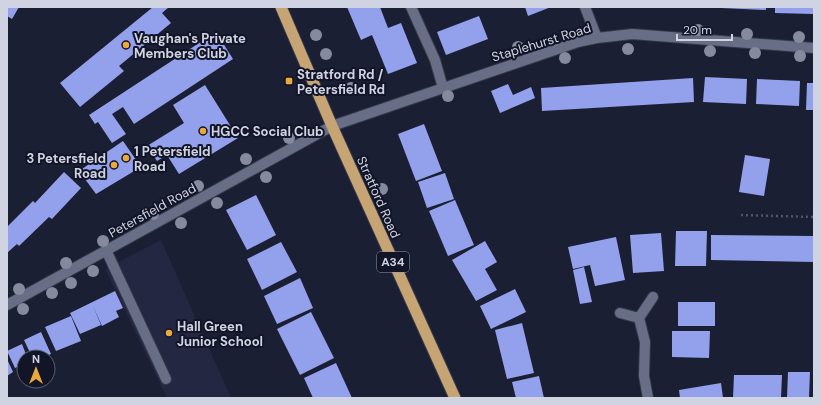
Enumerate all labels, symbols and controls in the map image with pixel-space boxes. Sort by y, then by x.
scale bar [677,16,732,42]
street label: Staplehurst Road [489,19,593,66]
text: 20 m [683,22,712,38]
place label: Vaughan's Private Members Club [134,30,246,62]
marker: Vaughan's Private Members Club [121,40,131,50]
place label: Stratford Rd / Petersfield Rd [297,66,385,98]
marker: Stratford Rd / Petersfield Rd [284,76,294,86]
place label: HGCC Social Club [211,123,324,140]
marker: HGCC Social Club [198,126,208,136]
place label: 1 Petersfield Road [134,143,210,175]
place label: 3 Petersfield Road [26,150,106,182]
marker: 1 Petersfield Road [121,153,131,163]
street label: Stratford Road [353,154,404,241]
marker: 3 Petersfield Road [109,160,119,170]
street label: Petersfield Road [106,179,199,241]
road number: A34 [377,252,409,272]
place label: Hall Green Junior School [177,318,263,350]
marker: Hall Green Junior School [164,328,174,338]
north arrow [16,349,56,389]
text: N [32,352,40,366]

